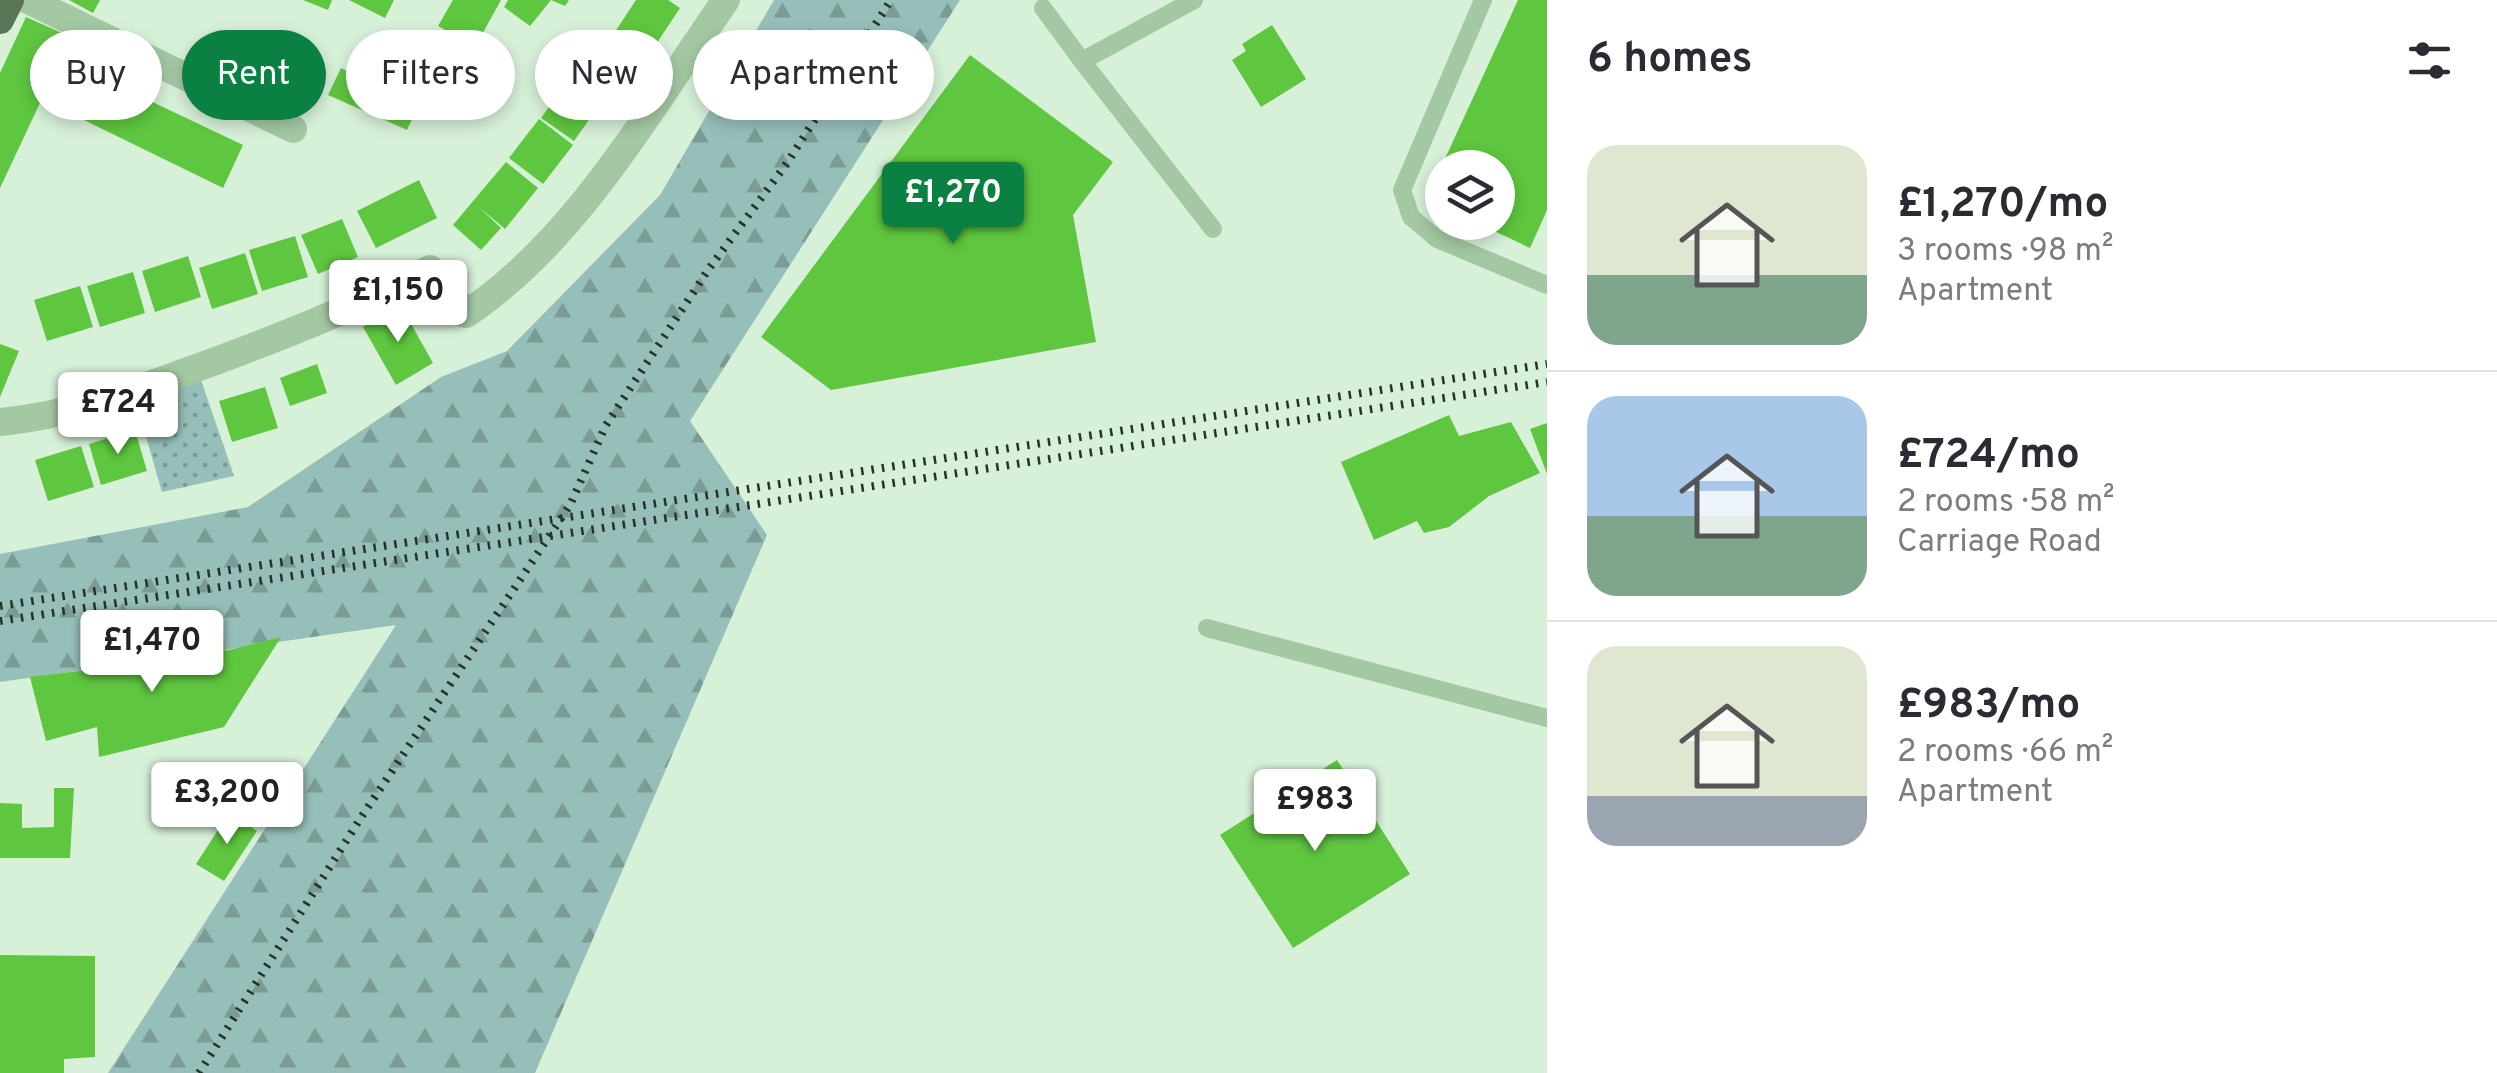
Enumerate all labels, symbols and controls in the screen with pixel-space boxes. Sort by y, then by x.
chip: Buy [30,30,162,120]
chip: Rent [182,30,326,120]
chip: Filters [346,30,515,120]
chip: New [535,30,673,120]
chip: Apartment [693,30,934,120]
icon: filters [2402,33,2457,88]
text: 6 homes [1587,34,1752,87]
map controls [1425,150,1515,240]
button: layers [1425,150,1515,240]
pin: £1,270 [872,162,1034,247]
text: £1,270 [904,174,1002,214]
text: £1,270/mo [1897,179,2108,232]
icon: home [1667,185,1787,305]
text: 3 rooms · 98 m² [1897,232,2114,272]
pin: £1,150 [317,260,479,345]
text: £1,150 [351,272,445,312]
text: Apartment [1897,272,2053,312]
pin: £724 [59,372,177,457]
text: £724 [80,384,156,424]
text: £724/mo [1897,430,2080,483]
icon: home [1667,436,1787,556]
text: 2 rooms · 58 m² [1897,483,2115,523]
text: Carriage Road [1897,523,2102,563]
pin: £1,470 [71,610,233,695]
text: £1,470 [102,622,202,662]
text: £983/mo [1897,680,2080,733]
icon: home [1667,686,1787,806]
text: 2 rooms · 66 m² [1897,733,2113,773]
pin: £3,200 [146,762,308,847]
pin: £983 [1256,769,1374,854]
text: Apartment [1897,773,2053,813]
text: £3,200 [173,774,281,814]
text: £983 [1276,781,1354,821]

